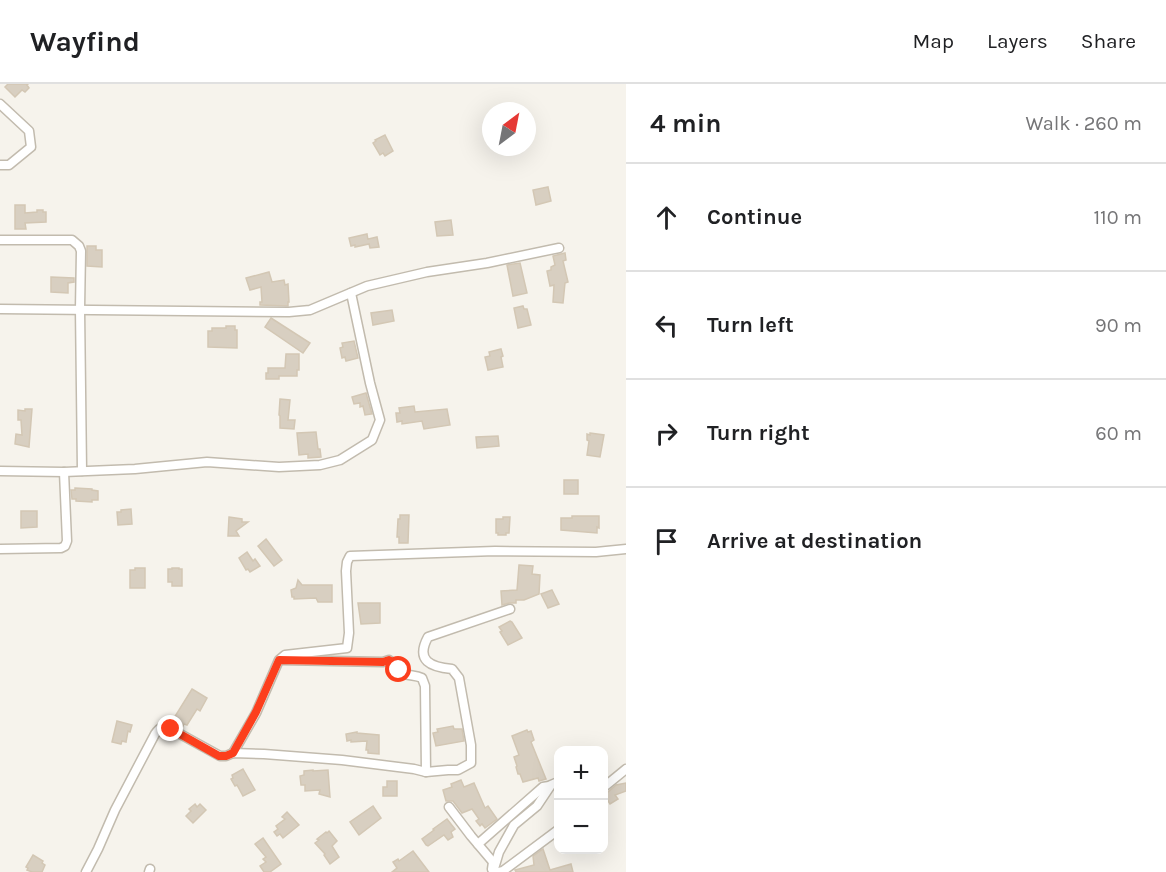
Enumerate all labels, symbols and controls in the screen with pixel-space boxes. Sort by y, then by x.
text: Wayfind [30,25,140,58]
text: Map [912,29,954,53]
text: Layers [987,29,1048,53]
text: Share [1081,29,1136,53]
north arrow [482,102,536,156]
text: 4 min [650,108,721,139]
text: Walk · 260 m [1025,112,1142,135]
icon: ahead [650,201,683,234]
text: Continue [707,204,802,230]
text: 110 m [1093,206,1142,229]
icon: left [650,309,683,342]
text: Turn left [707,312,794,338]
text: 90 m [1095,314,1142,337]
icon: right [650,417,683,450]
text: Turn right [707,420,810,446]
text: 60 m [1095,422,1142,445]
icon: arrive [650,525,683,558]
text: Arrive at destination [707,528,922,554]
route start [385,656,411,682]
route end [157,715,183,741]
map controls [554,746,608,854]
button: + [554,746,608,800]
button: − [554,800,608,854]

